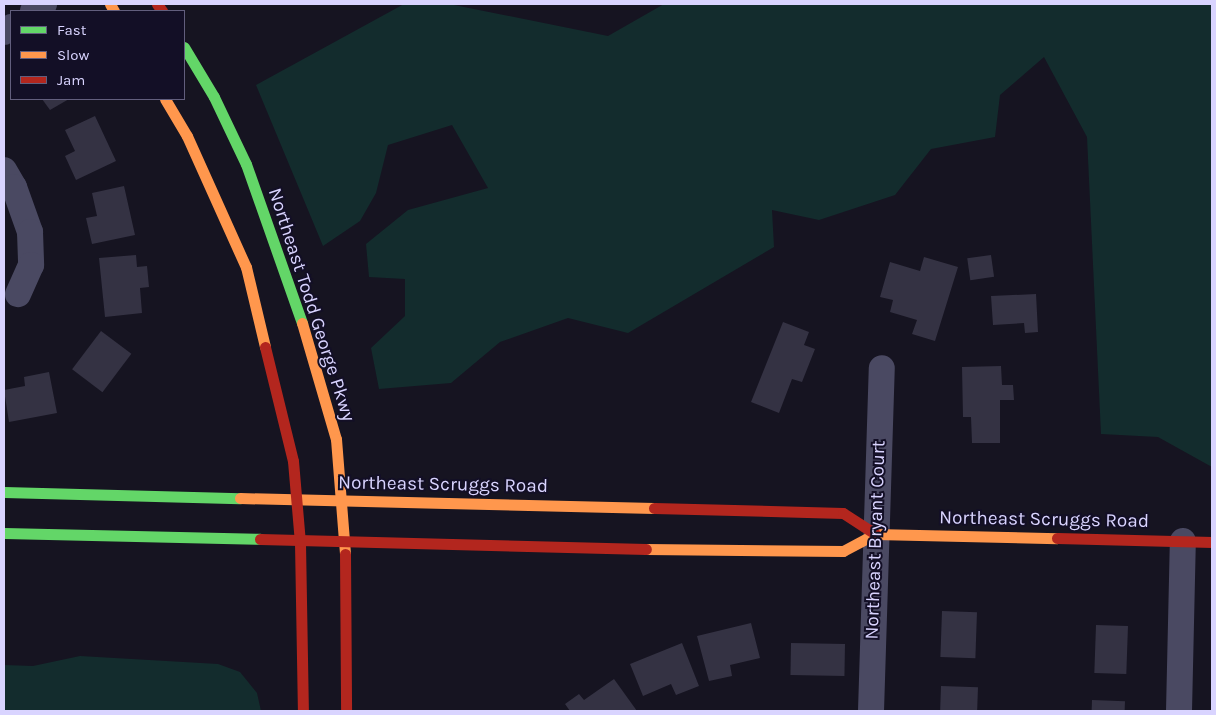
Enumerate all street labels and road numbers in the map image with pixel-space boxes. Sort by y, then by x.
street label: Northeast Todd George Pkwy [262,185,360,425]
street label: Northeast Bryant Court [861,440,891,640]
street label: Northeast Scruggs Road [338,472,548,498]
street label: Northeast Scruggs Road [939,507,1149,533]

